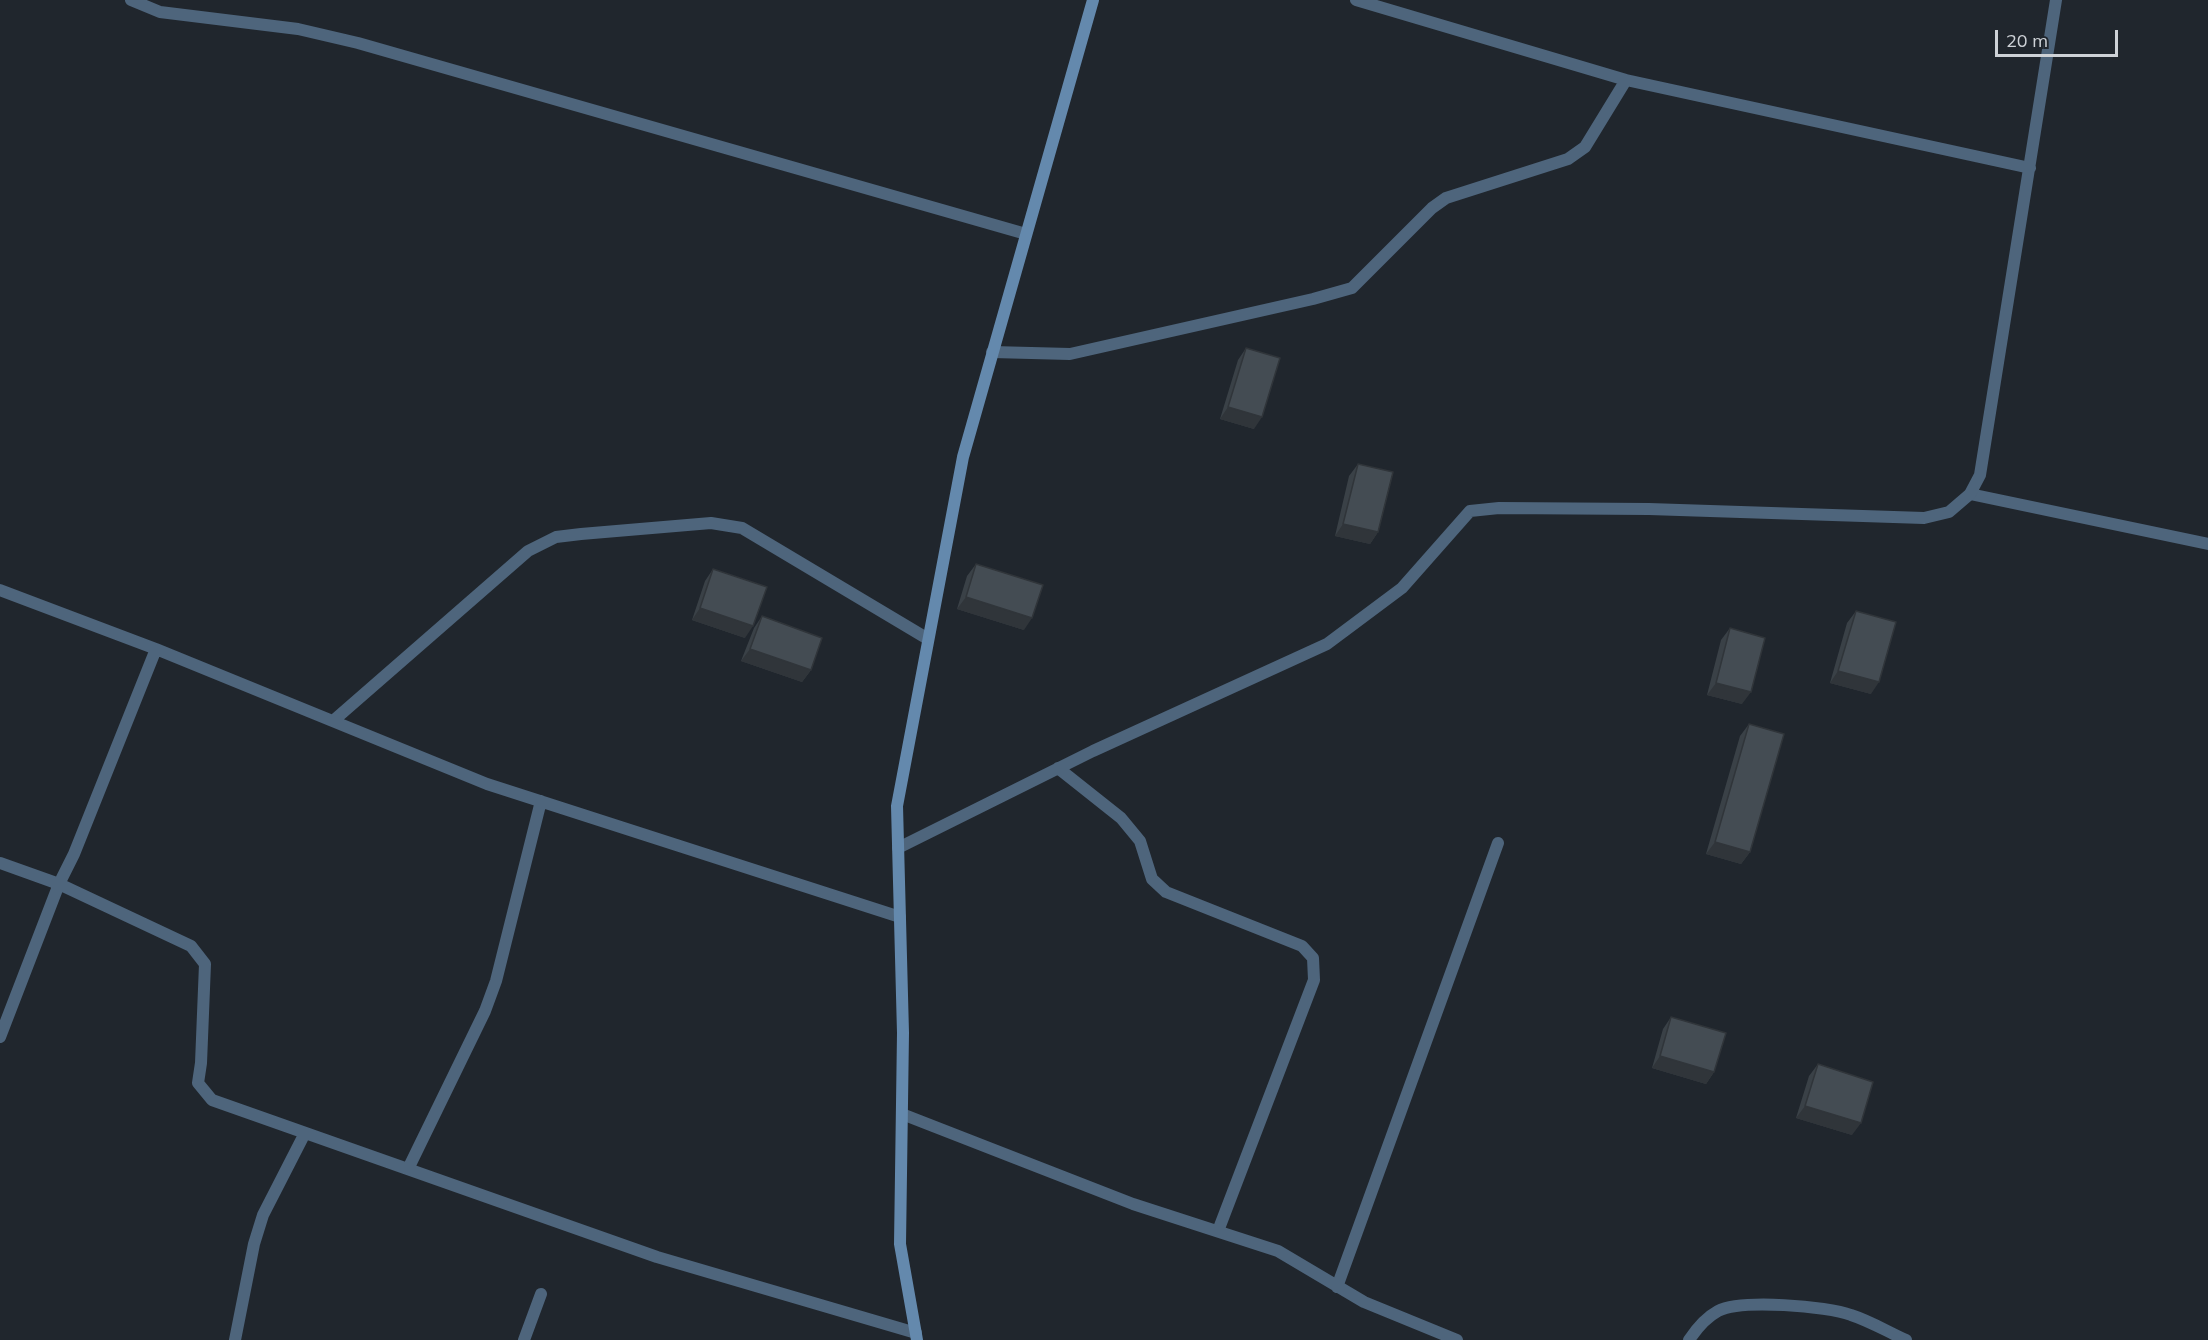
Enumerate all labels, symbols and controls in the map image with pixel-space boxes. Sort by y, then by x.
scale bar [1998,18,2121,56]
text: 20 m [2006,29,2048,52]

